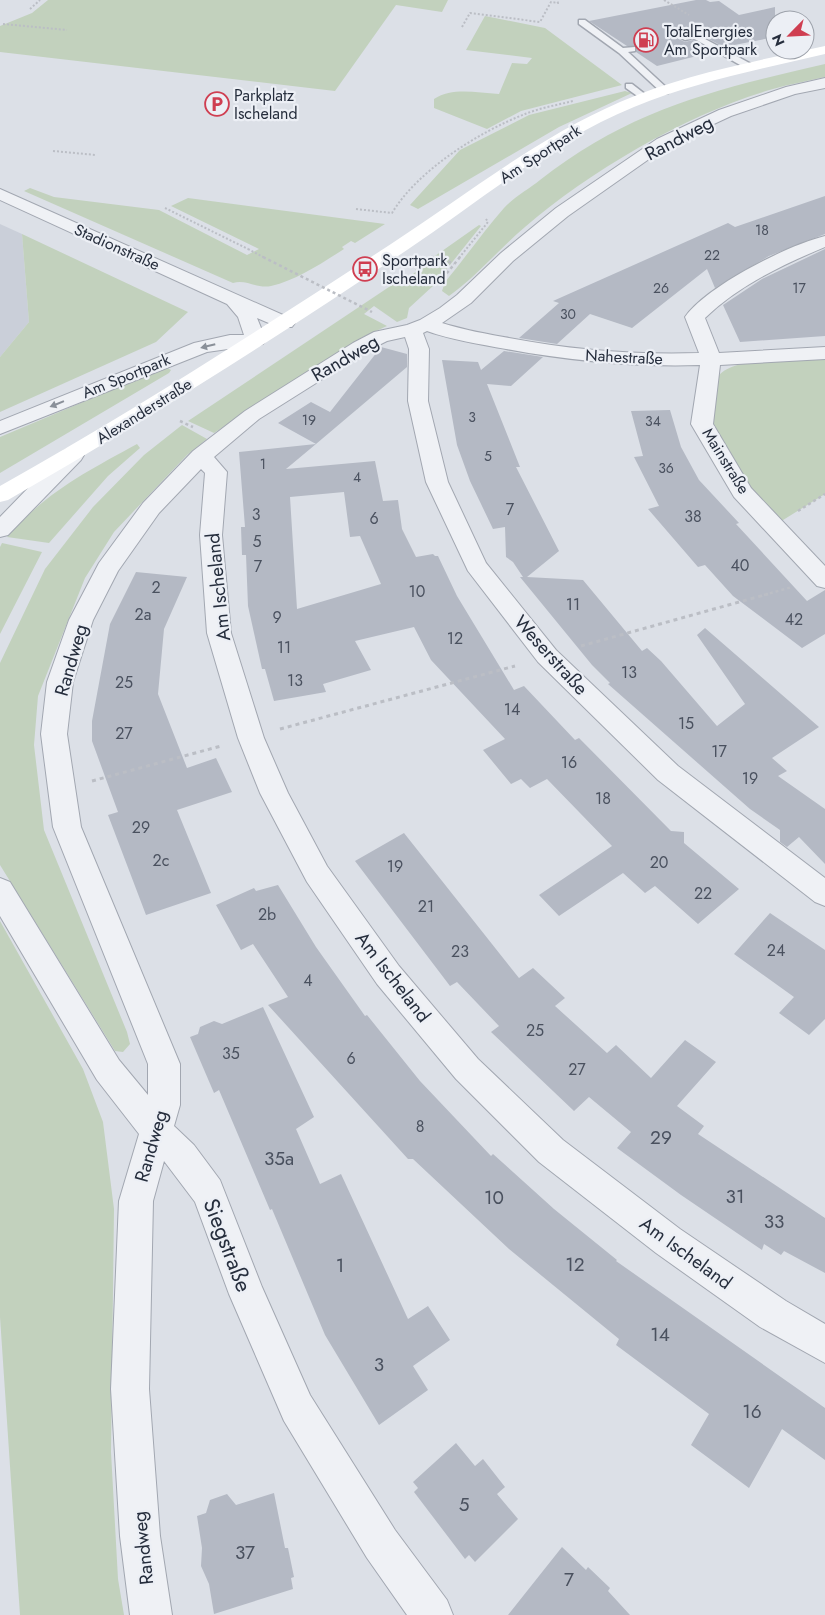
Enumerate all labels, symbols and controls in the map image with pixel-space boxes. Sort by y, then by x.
north arrow [765,10,815,60]
place label: TotalEnergies Am Sportpark [664,20,758,61]
fuel station icon: TotalEnergies Am Sportpark [633,27,659,53]
text: N [767,31,790,49]
place label: Parkplatz Ischeland [234,84,298,125]
parking icon: Parkplatz Ischeland [204,91,230,117]
street label: Randweg [640,109,718,167]
street label: Am Sportpark [495,118,586,189]
street label: Stadionstraße [71,218,163,276]
house number: 18 [755,220,769,240]
house number: 22 [704,245,720,265]
place label: Sportpark Ischeland [382,249,448,290]
bus stop icon: Sportpark Ischeland [352,256,378,282]
house number: 26 [653,278,669,298]
house number: 17 [792,278,806,298]
house number: 30 [560,304,576,324]
street label: Randweg [306,328,384,388]
one-way arrow [201,342,216,350]
street label: Nahestraße [585,343,663,371]
street label: Am Sportpark [79,348,174,404]
street label: Alexanderstraße [92,372,196,450]
one-way arrow [49,400,64,408]
house number: 3 [468,407,476,427]
house number: 19 [302,410,316,430]
house number: 34 [645,411,661,431]
street label: Mainstraße [697,424,755,498]
house number: 5 [484,446,492,466]
house number: 1 [260,454,266,474]
house number: 36 [658,458,674,478]
house number: 4 [353,467,361,487]
house number: 7 [506,498,515,521]
house number: 3 [252,503,261,526]
house number: 38 [684,505,702,528]
house number: 6 [369,507,379,530]
house number: 5 [252,530,262,553]
street label: Am Ischeland [199,532,237,642]
house number: 40 [731,554,749,577]
house number: 7 [254,555,263,578]
house number: 2 [151,576,161,599]
house number: 10 [409,580,425,603]
house number: 11 [566,593,580,616]
house number: 2a [135,603,151,626]
house number: 9 [272,606,282,629]
house number: 42 [785,608,803,631]
street label: Weserstraße [508,609,594,701]
street label: Randweg [48,621,94,699]
house number: 12 [447,627,463,650]
house number: 11 [277,636,291,659]
house number: 13 [621,661,637,684]
house number: 13 [287,669,303,692]
house number: 25 [115,671,133,694]
house number: 14 [504,698,520,721]
house number: 15 [678,712,694,735]
house number: 27 [115,722,133,745]
house number: 17 [711,740,727,763]
house number: 16 [561,751,577,774]
house number: 19 [742,767,758,790]
house number: 18 [595,787,611,810]
house number: 29 [132,816,150,839]
house number: 2c [153,849,169,872]
house number: 20 [650,851,668,874]
house number: 19 [387,855,403,878]
house number: 22 [694,882,712,905]
house number: 21 [418,895,434,918]
house number: 2b [258,903,276,926]
street label: Am Ischeland [349,926,437,1028]
house number: 24 [767,939,785,962]
house number: 23 [451,940,469,963]
house number: 4 [303,969,313,992]
house number: 25 [526,1019,544,1042]
house number: 35 [222,1042,240,1065]
house number: 6 [346,1047,356,1070]
house number: 27 [568,1058,586,1081]
street label: Randweg [128,1107,174,1185]
house number: 8 [416,1115,424,1138]
house number: 29 [650,1124,672,1151]
house number: 35a [264,1145,294,1172]
house number: 31 [726,1183,744,1210]
house number: 10 [484,1184,504,1211]
street label: Siegstraße [196,1194,260,1296]
house number: 33 [764,1208,784,1235]
street label: Am Ischeland [634,1210,738,1296]
house number: 12 [565,1251,585,1278]
house number: 1 [336,1252,344,1279]
house number: 14 [650,1321,670,1348]
house number: 3 [374,1351,384,1378]
house number: 16 [742,1398,762,1425]
house number: 5 [459,1491,469,1518]
street label: Randweg [126,1510,160,1586]
house number: 37 [235,1539,255,1566]
house number: 7 [564,1566,574,1593]

